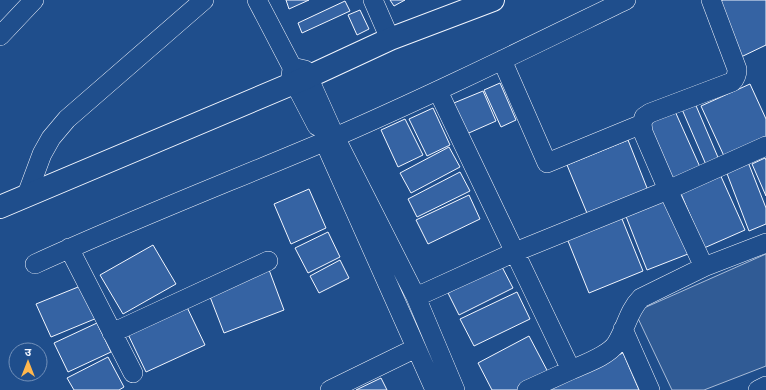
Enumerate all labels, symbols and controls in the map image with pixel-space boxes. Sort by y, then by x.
north arrow [8,342,48,382]
text: उ [25,346,32,360]

